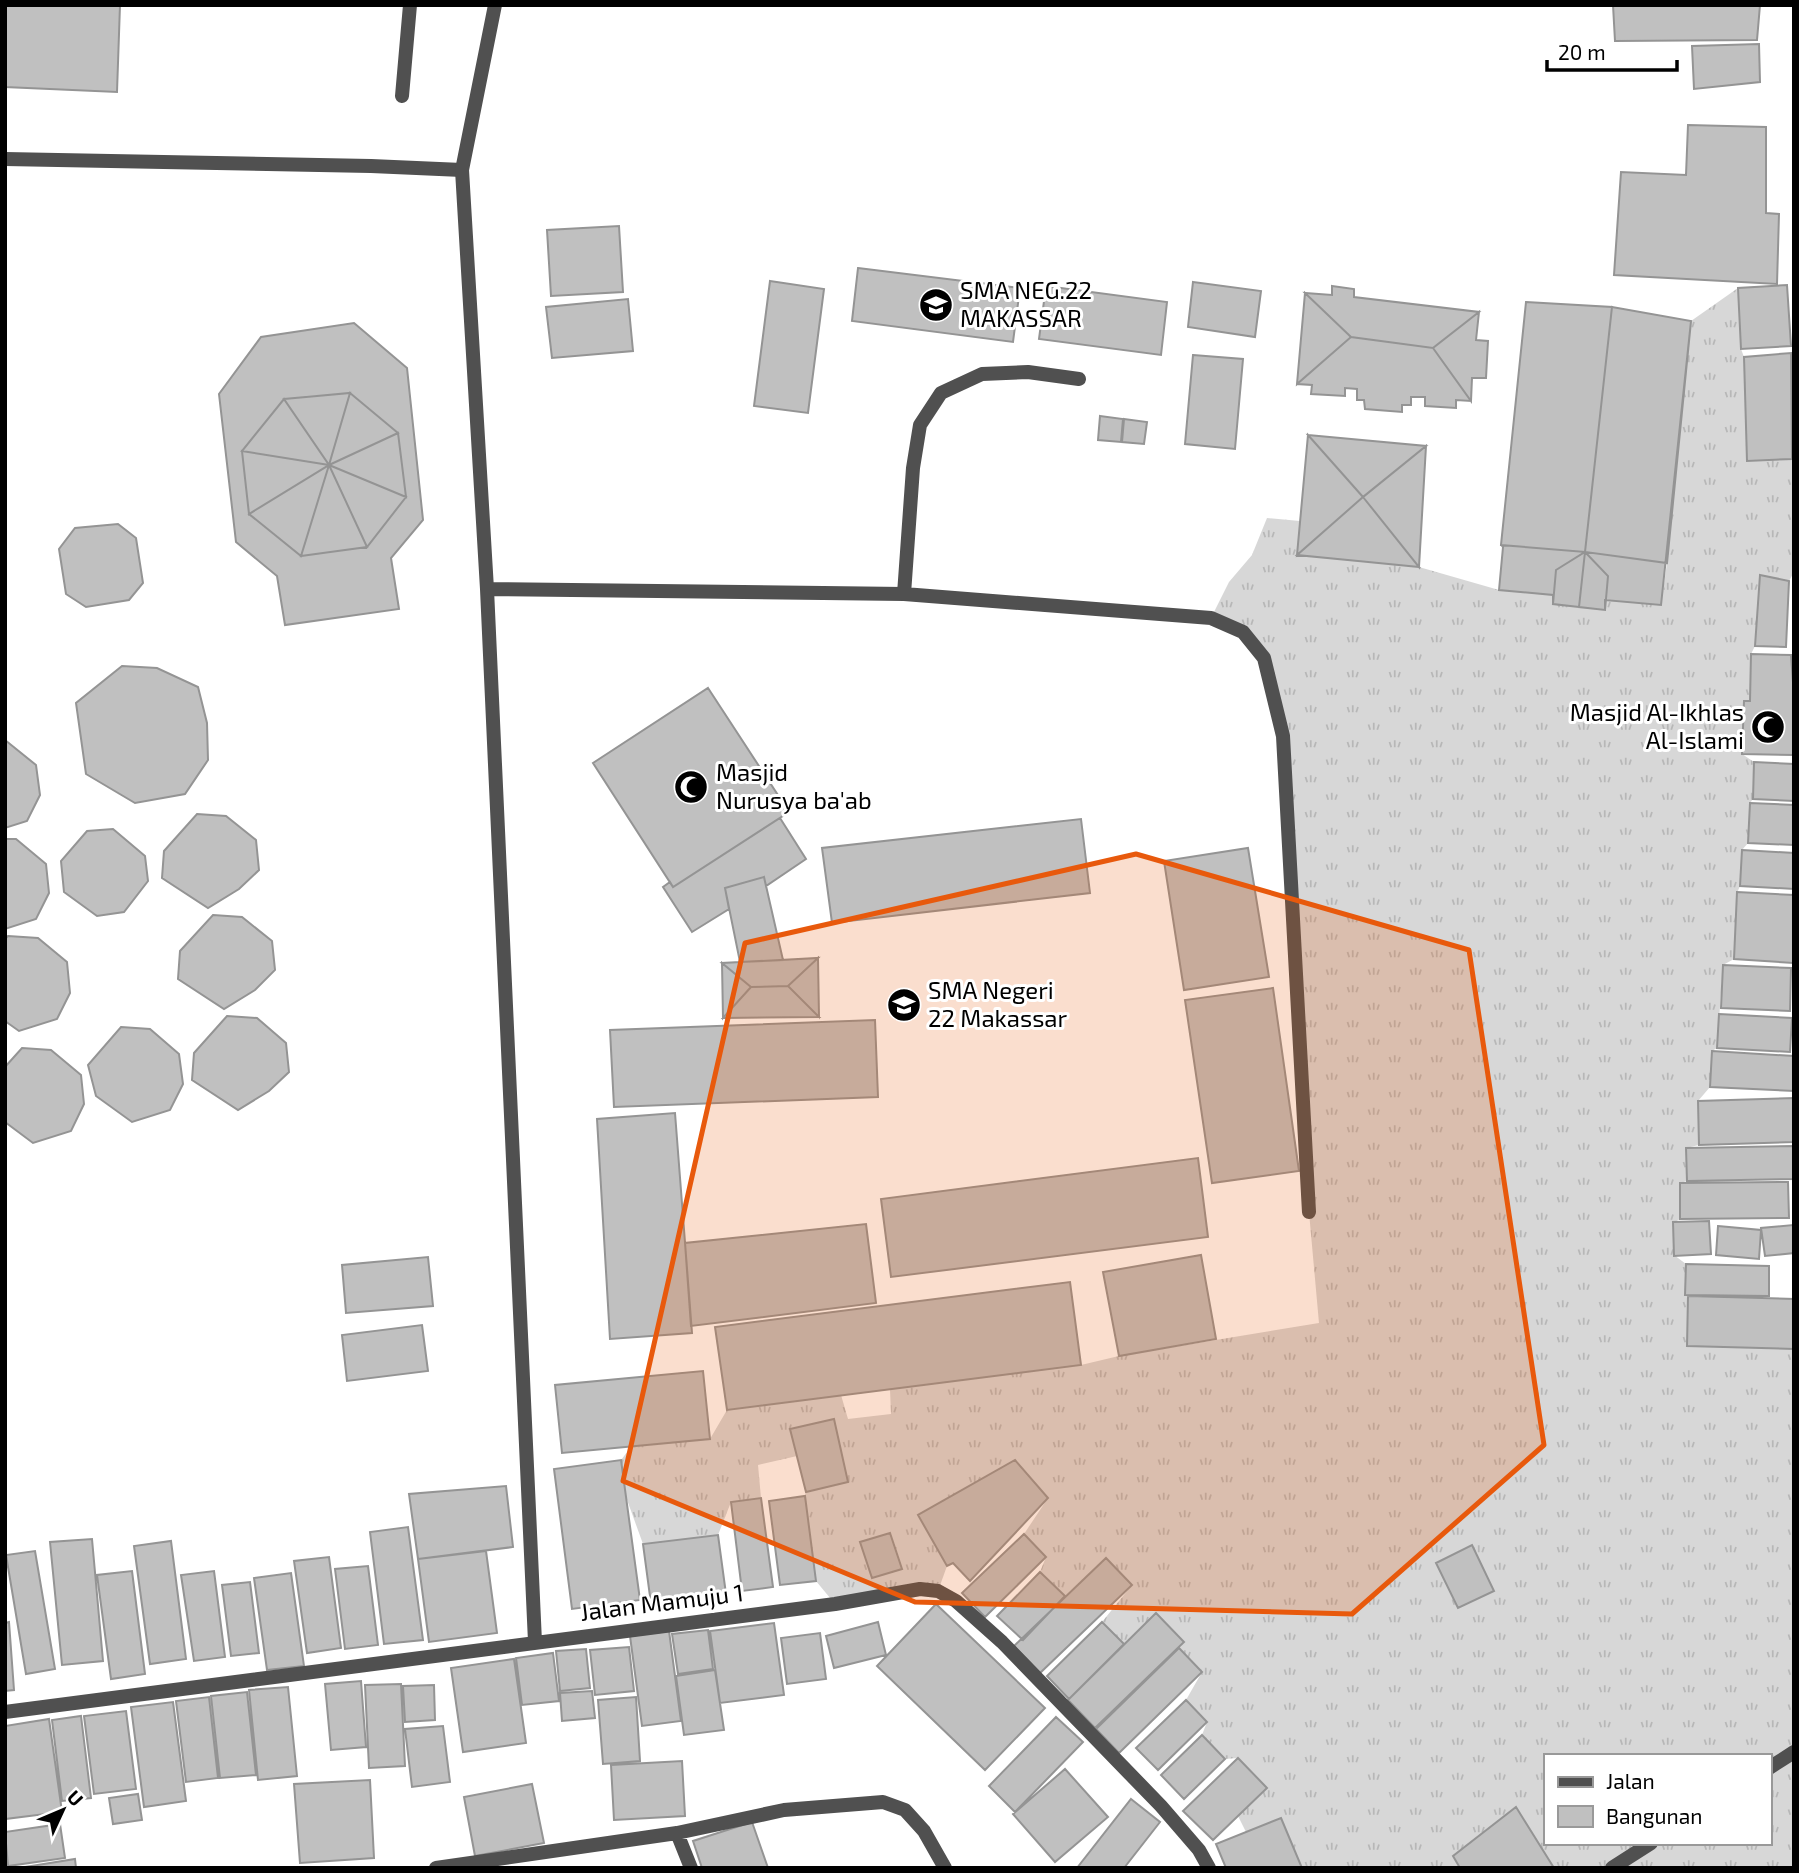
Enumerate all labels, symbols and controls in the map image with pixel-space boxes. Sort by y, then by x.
scale bar [1547,28,1676,72]
text: 20 m [1558,39,1606,64]
place label: SMA NEG.22 MAKASSAR [960,275,1092,332]
school or university icon: SMA NEG.22 MAKASSAR [917,286,955,324]
place label: Masjid Al-Ikhlas Al-Islami [1570,697,1744,754]
mosque icon: Masjid Al-Ikhlas Al-Islami [1749,708,1787,746]
place label: Masjid Nurusya ba'ab [716,757,872,814]
mosque icon: Masjid Nurusya ba'ab [672,768,710,806]
place label: SMA Negeri 22 Makassar [928,975,1068,1032]
school or university icon: SMA Negeri 22 Makassar [885,986,923,1024]
street label: Jalan Mamuju 1 [578,1577,745,1626]
legend [1544,1754,1771,1845]
text: Jalan [1606,1768,1655,1793]
north arrow [28,1775,98,1845]
text: U [63,1785,88,1811]
text: Bangunan [1606,1803,1702,1828]

